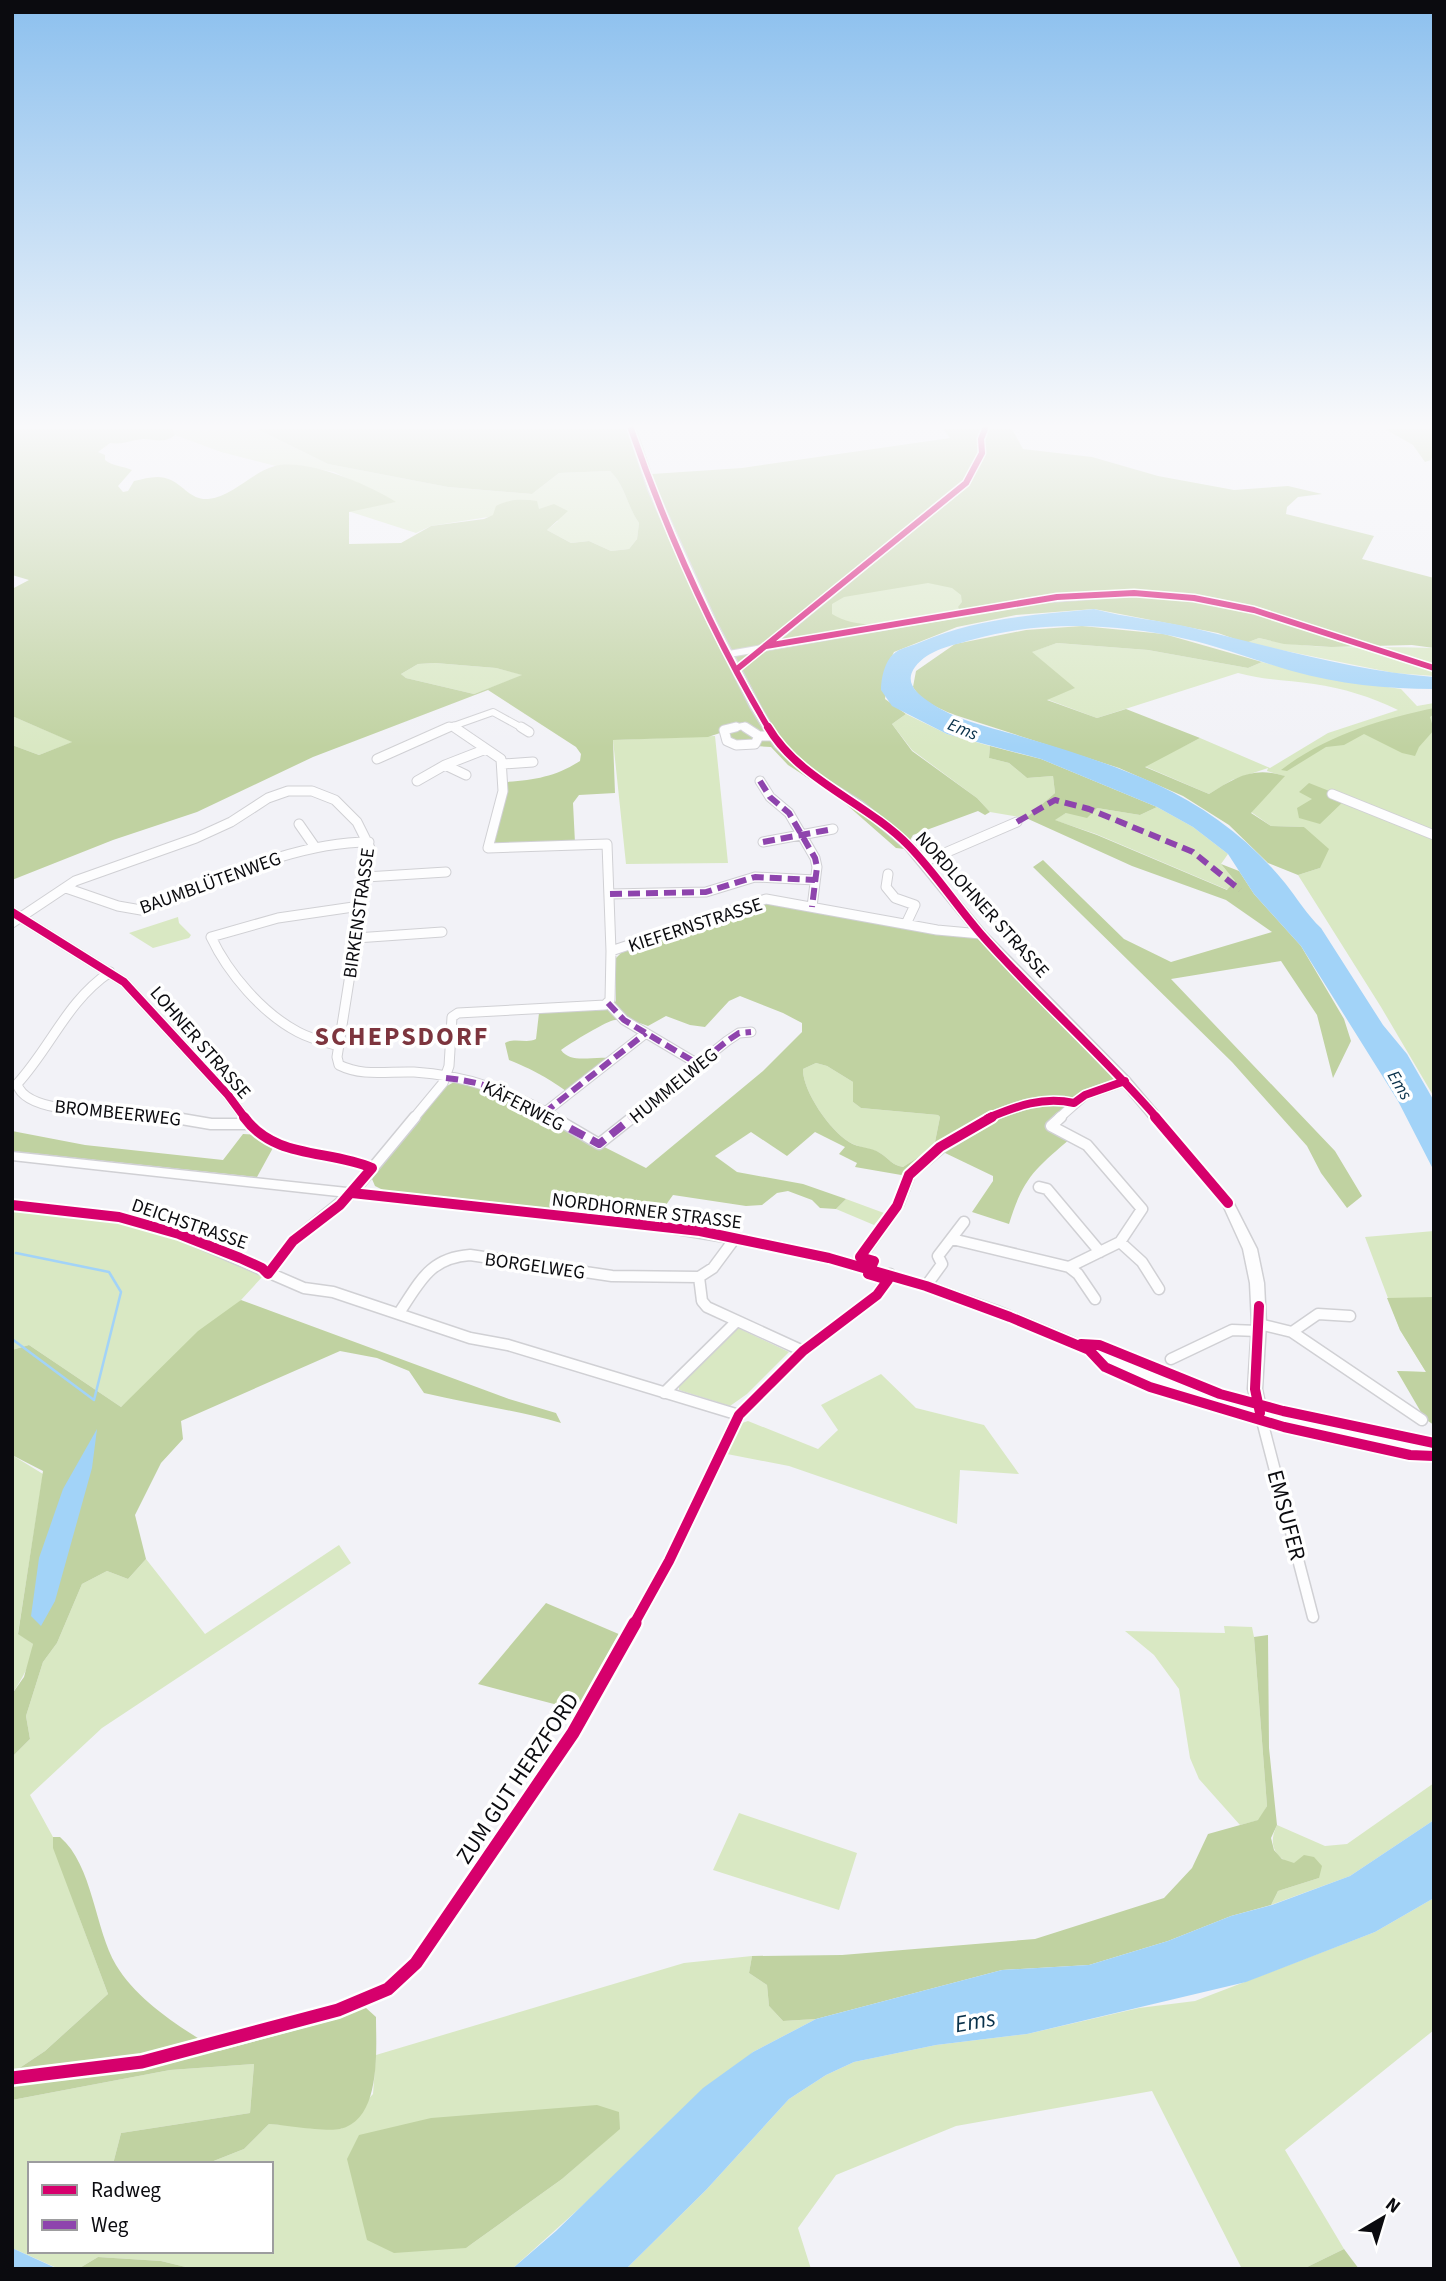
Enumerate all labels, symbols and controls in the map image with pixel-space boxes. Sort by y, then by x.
water label: Ems [944,712,982,747]
street label: NORDLOHNER STRASSE [909,826,1055,984]
street label: BAUMBLÜTENWEG [136,845,285,922]
street label: BIRKENSTRASSE [337,846,382,980]
street label: KIEFERNSTRASSE [625,891,766,960]
street label: LOHNER STRASSE [143,981,257,1105]
district label: SCHEPSDORF [315,1018,489,1055]
street label: HUMMELWEG [624,1042,724,1130]
water label: Ems [1381,1066,1418,1105]
street label: KÄFERWEG [478,1074,569,1138]
street label: BROMBEERWEG [53,1093,183,1134]
street label: NORDHORNER STRASSE [550,1186,743,1237]
street label: DEICHSTRASSE [128,1192,251,1257]
street label: BORGELWEG [483,1246,587,1287]
street label: EMSUFER [1259,1466,1314,1564]
street label: ZUM GUT HERZFORD [448,1686,587,1871]
water label: Ems [952,2001,999,2042]
legend [28,2162,273,2253]
text: Radweg [91,2175,161,2205]
north arrow [1348,2183,1418,2253]
text: N [1379,2191,1406,2220]
text: Weg [91,2210,129,2240]

